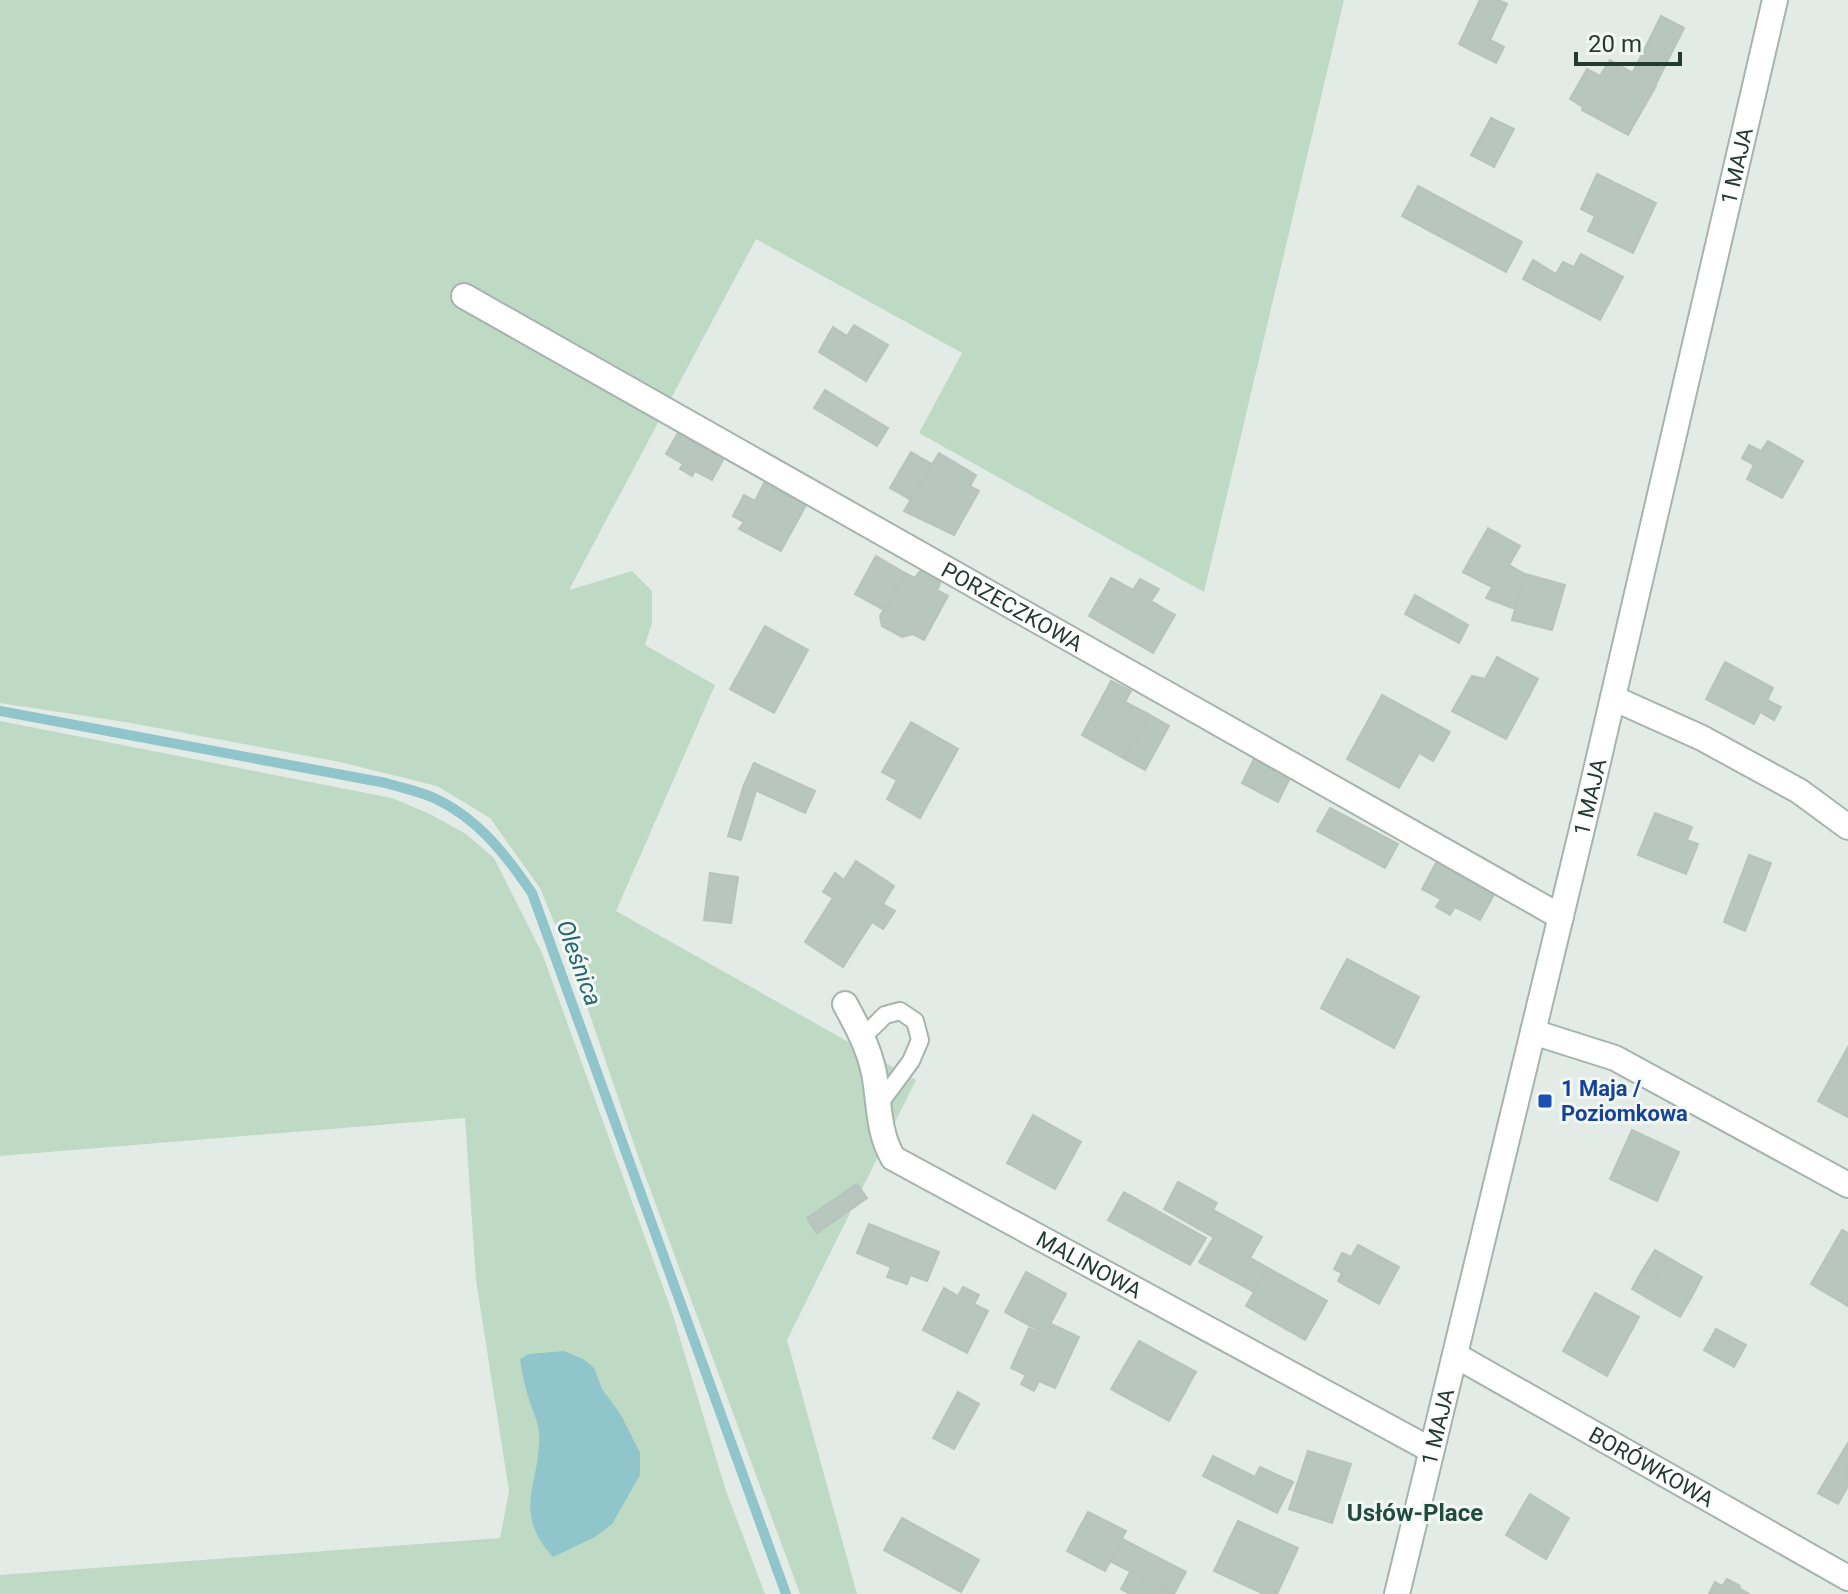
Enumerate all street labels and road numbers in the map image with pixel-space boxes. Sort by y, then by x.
street label: 1 MAJA [1716,125,1758,207]
street label: PORZECZKOWA [937,557,1087,657]
street label: 1 MAJA [1569,756,1611,838]
street label: MALINOWA [1032,1226,1146,1304]
street label: 1 MAJA [1417,1386,1459,1468]
street label: BORÓWKOWA [1585,1422,1719,1512]

